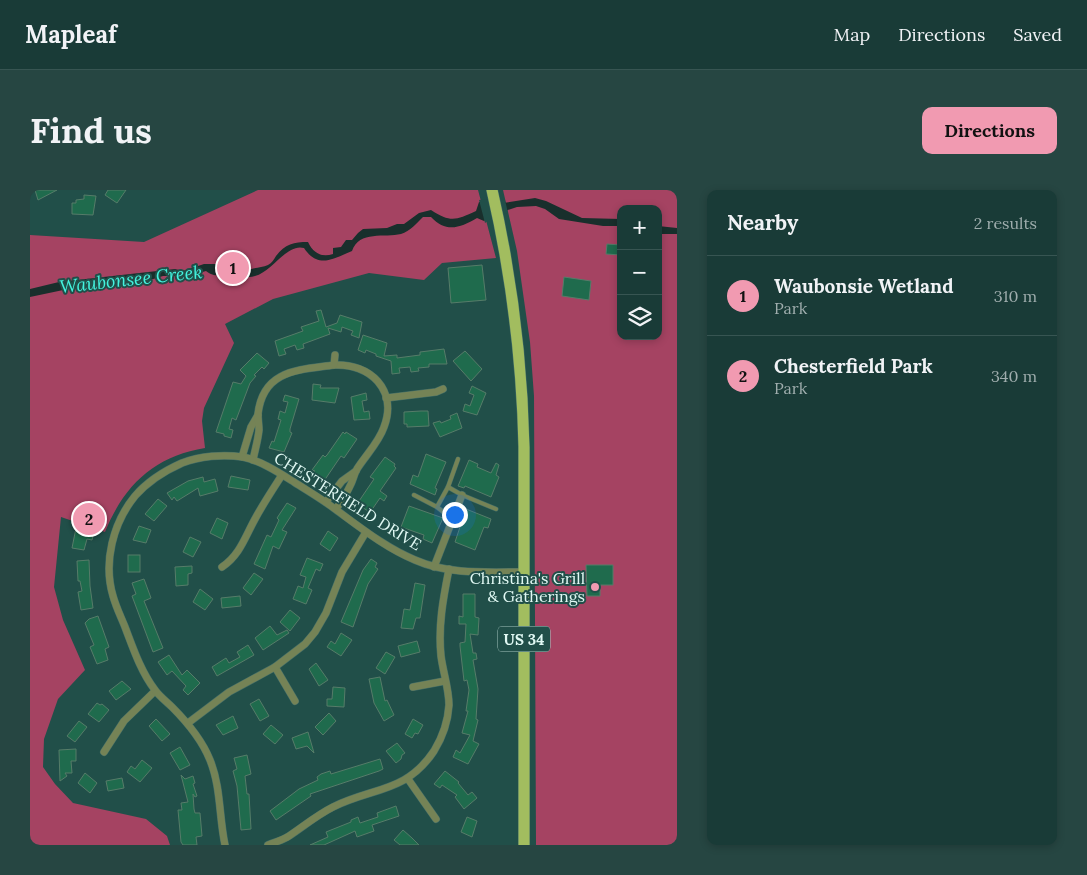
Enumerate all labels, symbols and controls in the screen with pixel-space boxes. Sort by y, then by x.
text: Mapleaf [25,19,117,50]
text: Map [834,23,870,46]
text: Directions [898,23,985,46]
text: Saved [1013,23,1062,46]
button: Directions [922,107,1057,154]
text: Find us [30,108,152,153]
map controls [617,205,662,340]
button: + [617,205,662,250]
text: Nearby [727,209,798,236]
text: 2 results [974,213,1037,233]
pin: 1 [217,249,249,287]
button: − [617,250,662,295]
water label: Waubonsee Creek [58,260,204,298]
text: Waubonsie Wetland [774,274,954,298]
text: 1 [740,286,746,306]
text: 310 m [994,286,1037,306]
button: layers [617,295,662,340]
text: Park [774,298,807,318]
text: Chesterfield Park [774,354,933,378]
text: 2 [739,366,747,386]
text: 340 m [991,366,1037,386]
text: Park [774,378,807,398]
street label: CHESTERFIELD DRIVE [271,447,425,555]
pin: 2 [73,500,105,538]
your location [442,502,468,528]
place label: Christina's Grill & Gatherings [470,568,585,606]
marker: Christina's Grill & Gatherings [589,581,601,593]
road number: US 34 [498,626,550,652]

